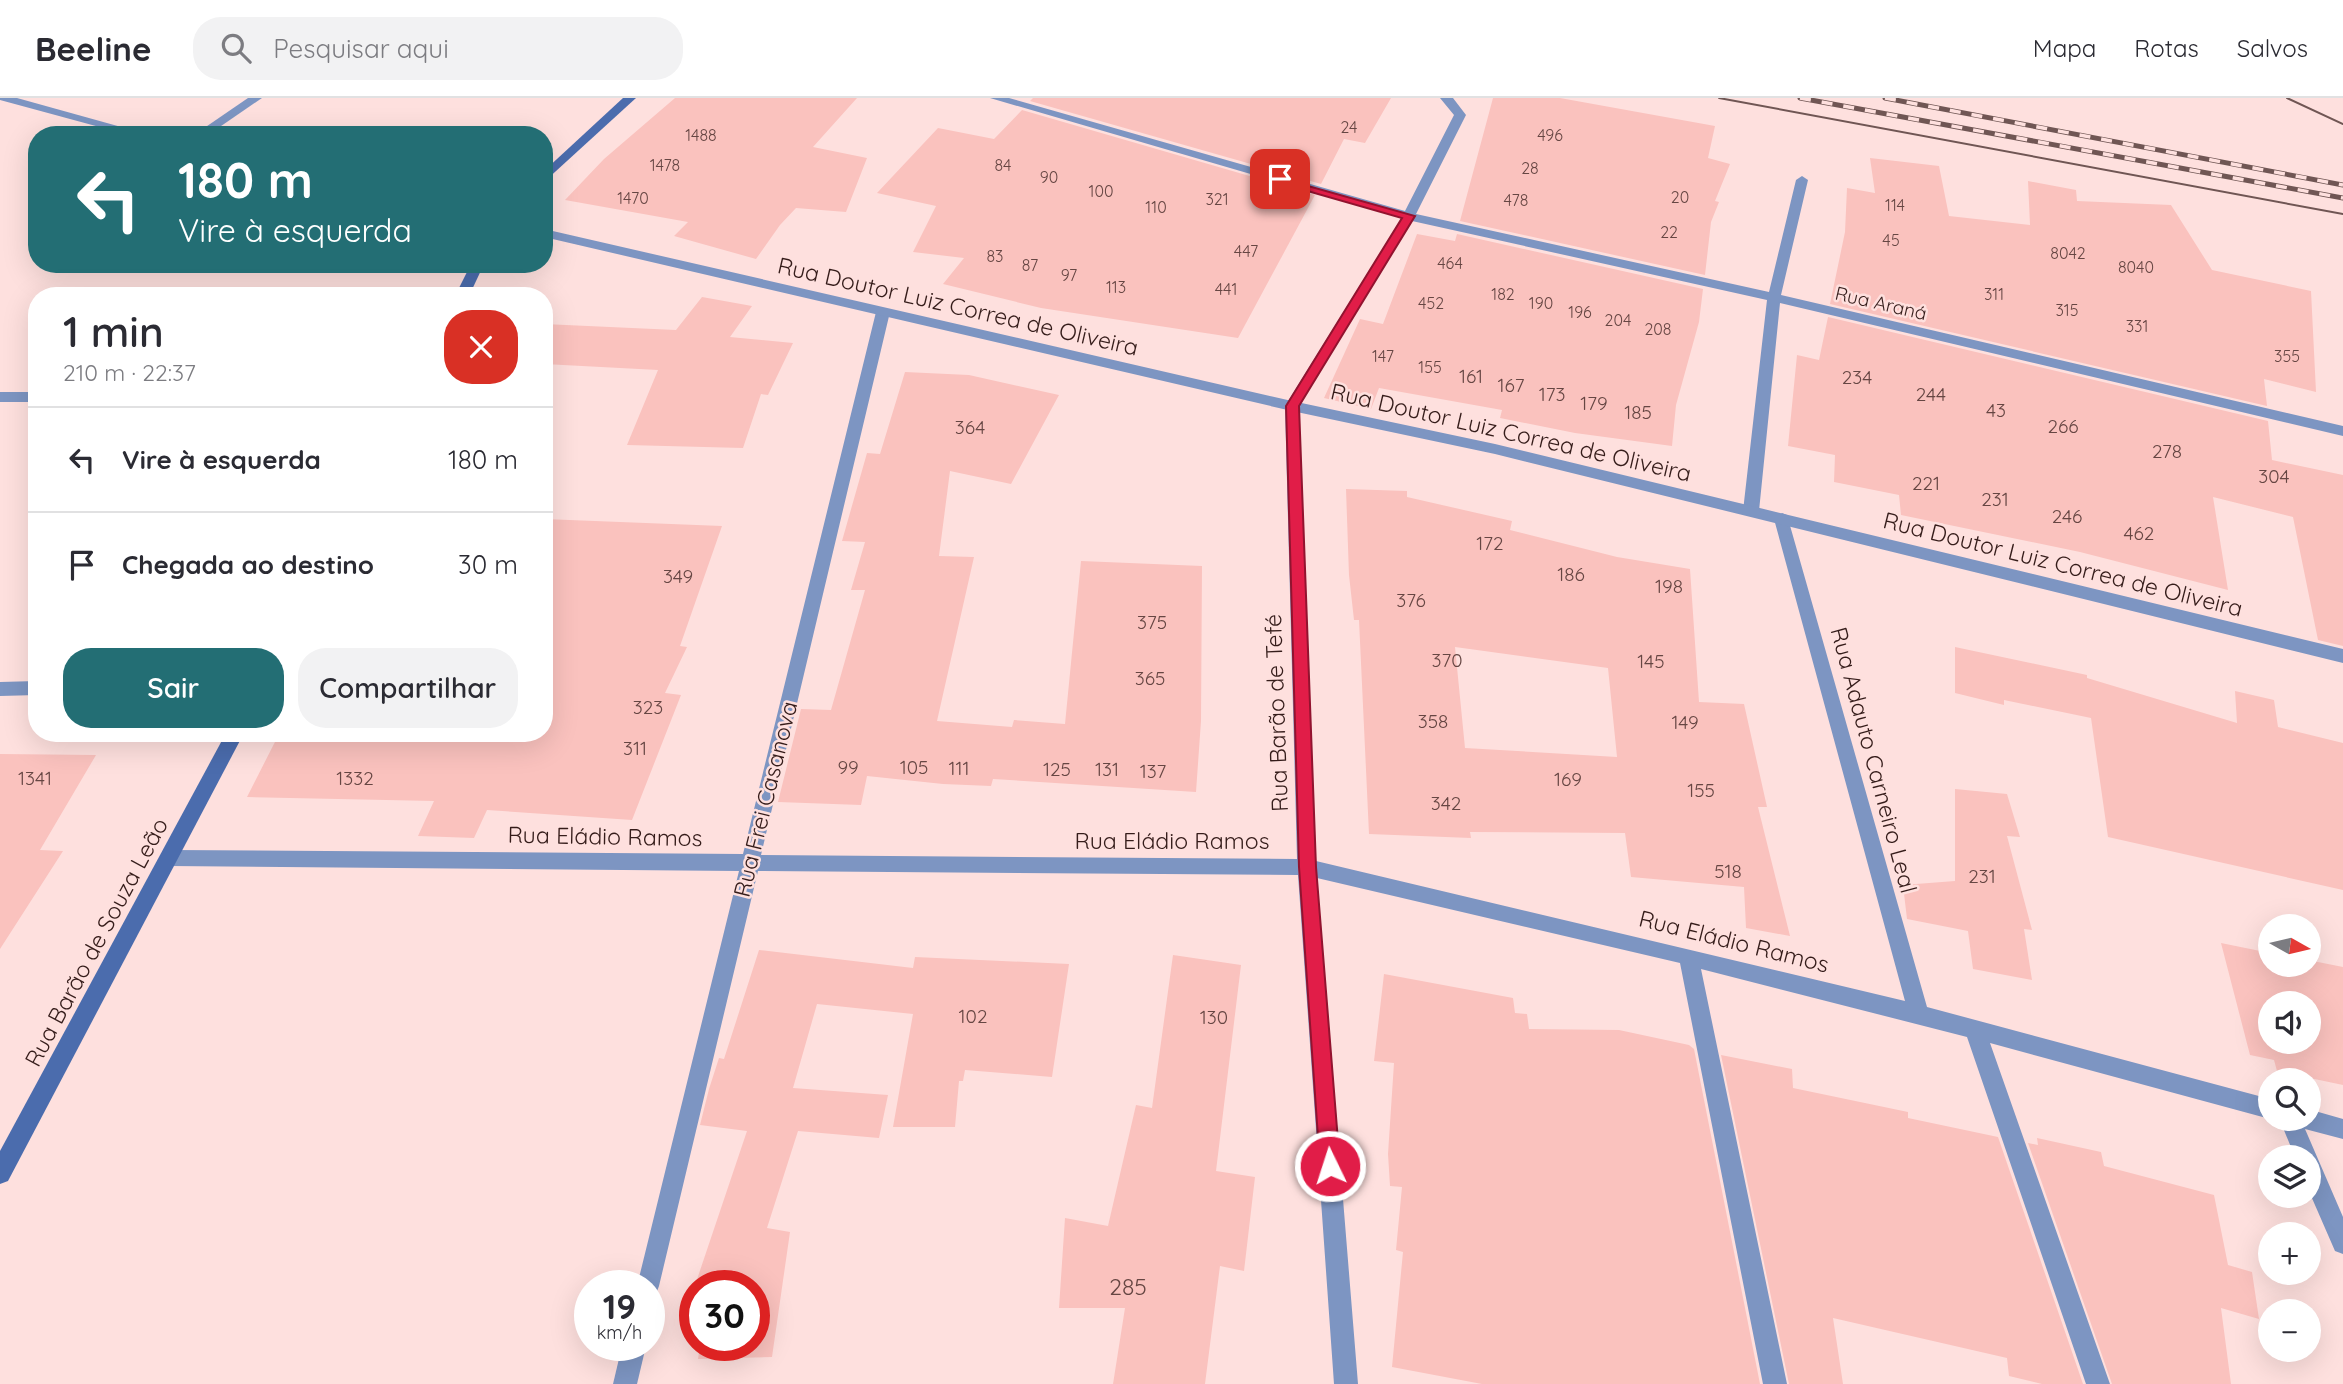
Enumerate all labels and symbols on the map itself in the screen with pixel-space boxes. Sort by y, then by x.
house number: 24 [1340,117,1358,137]
house number: 1488 [685,125,717,145]
house number: 496 [1537,125,1563,145]
pin [1250,149,1310,209]
house number: 1478 [650,155,680,175]
house number: 84 [994,155,1012,175]
house number: 28 [1521,158,1539,178]
house number: 90 [1040,167,1058,187]
house number: 100 [1089,181,1113,201]
house number: 20 [1671,187,1689,207]
house number: 1470 [617,188,649,208]
house number: 321 [1205,189,1229,209]
house number: 478 [1504,190,1528,210]
house number: 114 [1885,195,1905,215]
house number: 110 [1145,197,1167,217]
house number: 22 [1660,222,1678,242]
house number: 45 [1882,230,1900,250]
house number: 447 [1234,241,1258,261]
house number: 8042 [2050,243,2086,263]
house number: 83 [986,246,1004,266]
street label: Rua Doutor Luiz Correa de Oliveira [775,250,1141,362]
house number: 464 [1437,253,1463,273]
house number: 87 [1022,255,1038,275]
house number: 8040 [2118,257,2154,277]
house number: 97 [1061,265,1077,285]
house number: 113 [1106,277,1126,297]
house number: 441 [1215,279,1237,299]
street label: Rua Araná [1833,281,1929,325]
house number: 182 [1491,284,1515,304]
house number: 311 [1984,284,2004,304]
house number: 452 [1418,293,1444,313]
house number: 190 [1529,293,1553,313]
house number: 315 [2055,300,2079,320]
house number: 196 [1568,302,1592,322]
house number: 204 [1605,310,1631,330]
house number: 331 [2126,316,2148,336]
house number: 208 [1644,319,1672,339]
house number: 147 [1372,346,1394,366]
house number: 355 [2274,346,2300,366]
house number: 155 [1418,357,1442,377]
house number: 161 [1459,364,1483,388]
house number: 234 [1842,365,1872,389]
house number: 167 [1498,373,1525,397]
street label: Rua Doutor Luiz Correa de Oliveira [1328,376,1694,488]
house number: 173 [1539,382,1565,406]
house number: 244 [1916,382,1946,406]
house number: 179 [1580,391,1608,415]
house number: 43 [1986,398,2006,422]
house number: 185 [1624,400,1652,424]
house number: 266 [2048,414,2078,438]
house number: 364 [955,415,985,439]
house number: 278 [2152,439,2182,463]
house number: 304 [2258,464,2290,488]
house number: 221 [1912,471,1940,495]
house number: 231 [1981,487,2009,511]
house number: 246 [2052,504,2082,528]
street label: Rua Doutor Luiz Correa de Oliveira [1880,505,2246,623]
house number: 462 [2124,521,2154,545]
house number: 172 [1476,531,1504,555]
house number: 186 [1557,562,1585,586]
house number: 349 [663,564,693,588]
house number: 198 [1655,574,1683,598]
house number: 376 [1396,588,1426,612]
house number: 375 [1137,610,1167,634]
street label: Rua Barão de Tefé [1258,614,1294,812]
street label: Rua Adauto Carneiro Leal [1825,624,1923,896]
house number: 370 [1431,648,1463,672]
house number: 145 [1637,649,1665,673]
house number: 365 [1135,666,1165,690]
house number: 323 [633,695,663,719]
street label: Rua Frei Casanova [727,698,803,900]
house number: 358 [1418,709,1448,733]
house number: 149 [1672,710,1698,734]
house number: 311 [623,736,647,760]
house number: 99 [837,755,859,779]
house number: 105 [900,755,928,779]
house number: 111 [948,756,970,780]
house number: 125 [1043,757,1071,781]
house number: 131 [1095,757,1119,781]
house number: 137 [1140,759,1167,783]
house number: 1341 [18,766,52,790]
house number: 1332 [336,766,374,790]
house number: 169 [1554,767,1582,791]
house number: 155 [1687,778,1715,802]
house number: 342 [1431,791,1461,815]
street label: Rua Barão de Souza Leão [18,813,174,1071]
street label: Rua Eládio Ramos [507,820,703,852]
street label: Rua Eládio Ramos [1075,826,1269,855]
house number: 518 [1714,859,1742,883]
house number: 231 [1968,864,1996,888]
street label: Rua Eládio Ramos [1636,903,1832,979]
north arrow [2258,914,2320,976]
house number: 102 [959,1004,987,1028]
house number: 130 [1200,1005,1228,1029]
position arrow [1293,1129,1367,1203]
speed limit sign: 30 [679,1270,770,1361]
house number: 285 [1109,1272,1147,1301]

